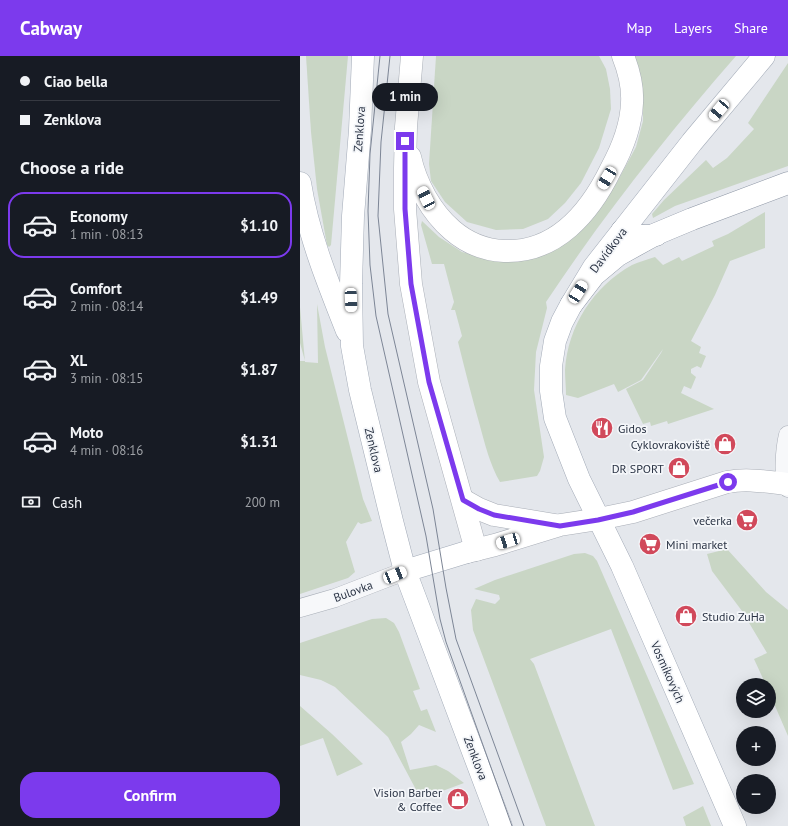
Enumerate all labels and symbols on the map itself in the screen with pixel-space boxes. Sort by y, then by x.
callout: 1 min [372,83,438,111]
car [707,97,731,123]
street label: Zenklova [350,106,368,152]
route end [396,132,414,150]
car [596,165,618,191]
car [415,185,437,211]
street label: Davídkova [586,224,630,276]
car [567,279,589,305]
car [345,288,357,312]
restaurant icon: Gidos [589,415,615,441]
place label: Gidos [618,421,647,436]
street label: Zenklova [362,426,386,474]
shop icon: Cyklovrakoviště [712,431,738,457]
place label: Cyklovrakoviště [631,437,710,452]
shop icon: DR SPORT [666,455,692,481]
place label: DR SPORT [612,461,664,476]
route start [719,473,737,491]
supermarket icon: večerka [734,507,760,533]
place label: večerka [693,513,732,528]
supermarket icon: Mini market [637,531,663,557]
car [495,532,521,550]
place label: Mini market [666,537,727,552]
car [382,565,408,585]
street label: Bulovka [331,577,375,605]
shop icon: Studio ZuHa [673,603,699,629]
place label: Studio ZuHa [702,609,765,624]
street label: Vosmíkových [647,638,688,705]
street label: Zenklova [461,734,491,782]
place label: Vision Barber & Coffee [373,785,442,814]
shop icon: Vision Barber & Coffee [445,786,471,812]

